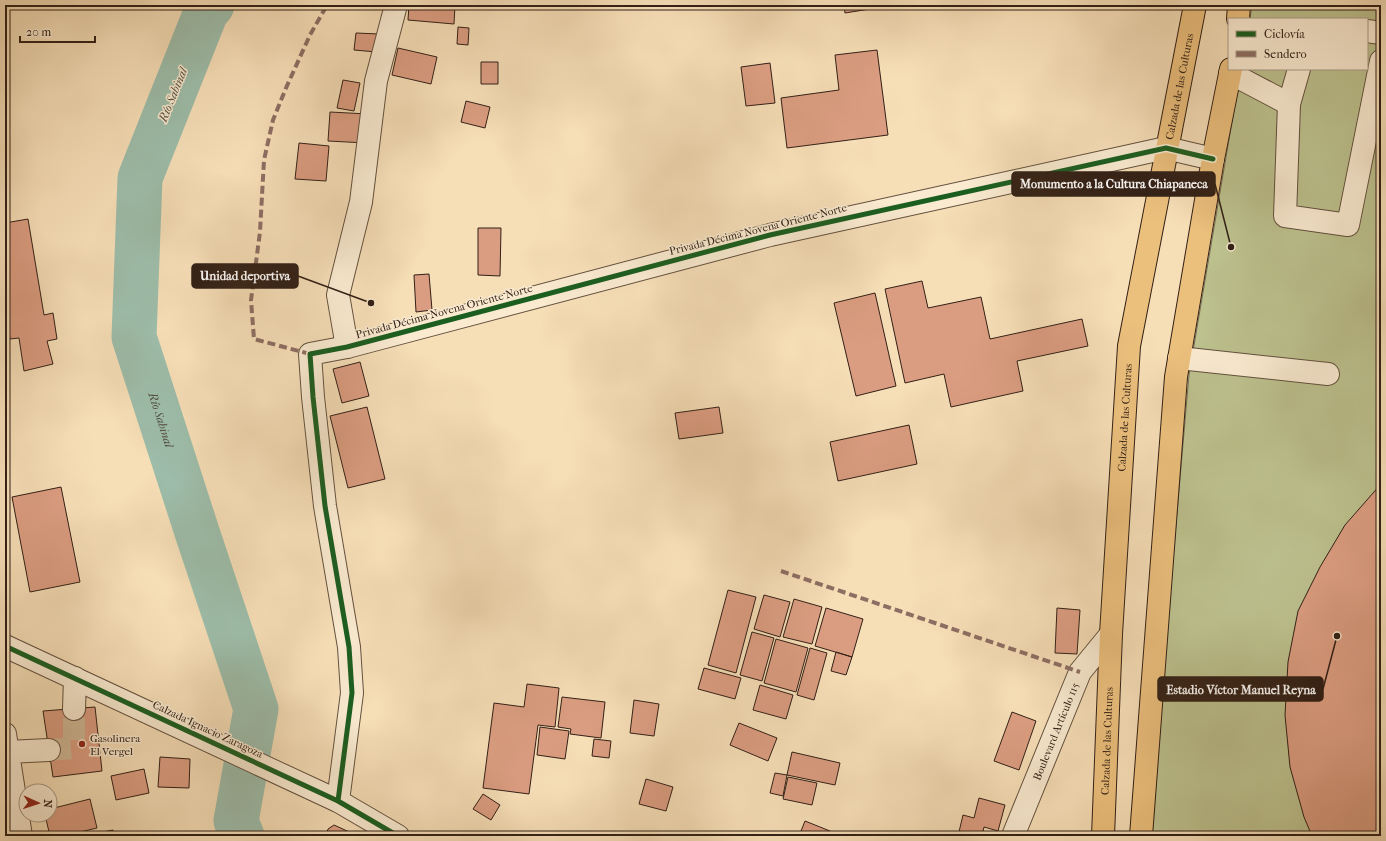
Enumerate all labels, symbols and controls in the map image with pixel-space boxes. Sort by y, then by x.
scale bar [20,18,95,44]
legend [1228,18,1368,70]
text: 20 m [26,25,51,39]
text: Ciclovía [1264,27,1305,41]
street label: Calzada de las Culturas [1163,32,1196,141]
text: Sendero [1264,47,1307,61]
water label: Río Sabinal [155,64,191,125]
callout: Monumento a la Cultura Chiapaneca [1012,172,1215,196]
text: Monumento a la Cultura Chiapaneca [1019,177,1208,192]
street label: Privada Décima Novena Oriente Norte [668,201,849,258]
callout: Unidad deportiva [192,264,298,288]
text: Unidad deportiva [199,269,291,284]
street label: Privada Décima Novena Oriente Norte [354,281,535,341]
street label: Calzada de las Culturas [1115,363,1135,472]
water label: Río Sabinal [145,390,177,451]
callout: Estadio Víctor Manuel Reyna [1158,677,1323,701]
street label: Boulevard Artículo 115 [1030,681,1082,782]
text: Estadio Víctor Manuel Reyna [1166,683,1316,698]
street label: Calzada de las Culturas [1099,687,1116,795]
street label: Calzada Ignacio Zaragoza [151,698,266,761]
place label: Gasolinera El Vergel [90,732,141,758]
marker: Gasolinera El Vergel [77,739,87,749]
north arrow [18,783,58,823]
text: N [41,799,54,809]

